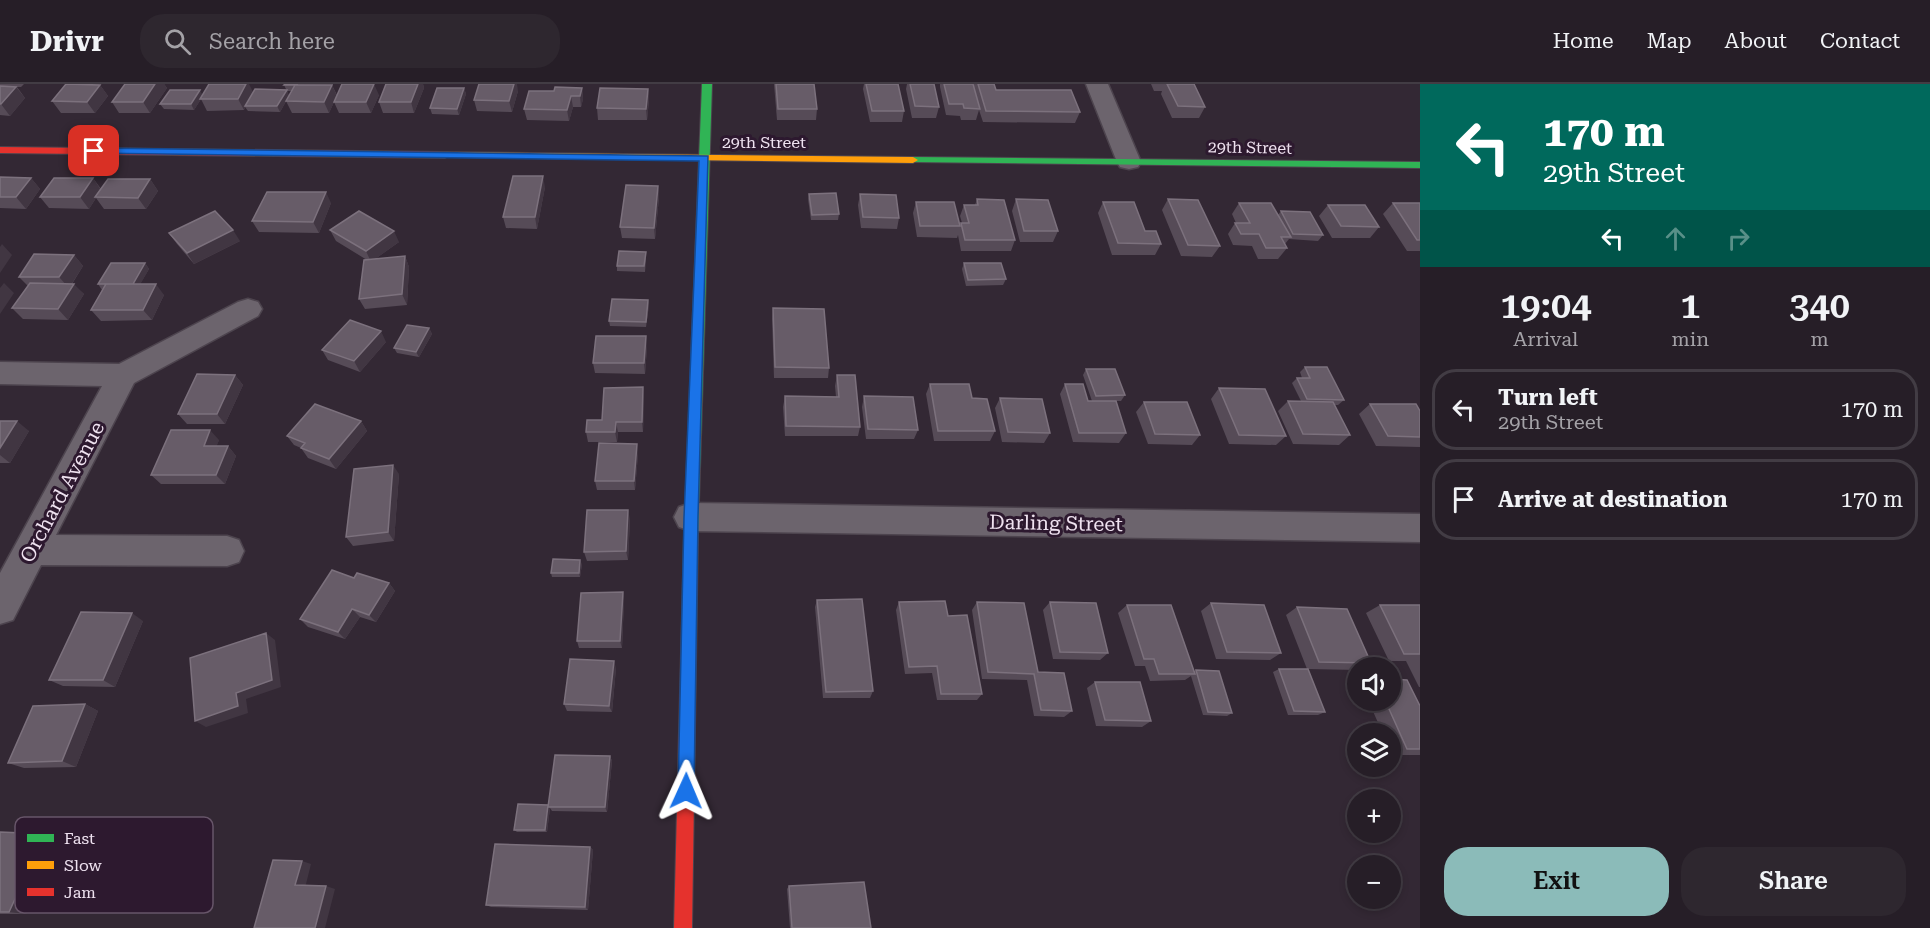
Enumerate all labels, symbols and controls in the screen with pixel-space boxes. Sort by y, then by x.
search box [140,14,560,68]
text: Drivr [30,25,104,58]
icon: search [161,25,194,58]
text: Search here [209,29,335,54]
text: Home [1553,29,1614,53]
text: Map [1647,29,1692,53]
text: About [1725,29,1787,53]
text: Contact [1820,29,1900,53]
text: 170 m [1543,107,1665,156]
icon: left [1444,108,1522,186]
pin [68,125,119,176]
street label: 29th Street [722,133,806,152]
icon: arrive [77,134,110,167]
street label: 29th Street [1208,137,1292,158]
text: 29th Street [1543,157,1685,189]
icon: left [1596,222,1629,255]
icon: ahead [1659,222,1692,255]
icon: right [1722,222,1755,255]
text: 19:04 [1500,285,1591,327]
text: 1 [1680,285,1700,327]
text: 340 [1789,285,1850,327]
text: Arrival [1513,327,1578,351]
text: min [1672,327,1709,351]
text: m [1810,327,1829,351]
text: Turn left [1498,385,1598,410]
icon: left [1447,393,1480,426]
text: 170 m [1840,397,1903,422]
text: 29th Street [1498,410,1603,434]
street label: Orchard Avenue [15,417,109,567]
icon: arrive [1447,483,1480,516]
text: Arrive at destination [1498,487,1727,512]
text: 170 m [1840,487,1903,512]
street label: Darling Street [989,510,1124,536]
map controls [1347,657,1401,909]
button: sound [1347,657,1401,711]
button: layers [1347,723,1401,777]
position arrow [654,759,718,823]
button: + [1347,789,1401,843]
legend [15,817,213,913]
text: Fast [64,829,95,848]
button: Exit [1444,847,1669,916]
button: Share [1681,847,1906,916]
button: − [1347,855,1401,909]
text: Slow [64,856,102,875]
text: Jam [64,883,96,902]

